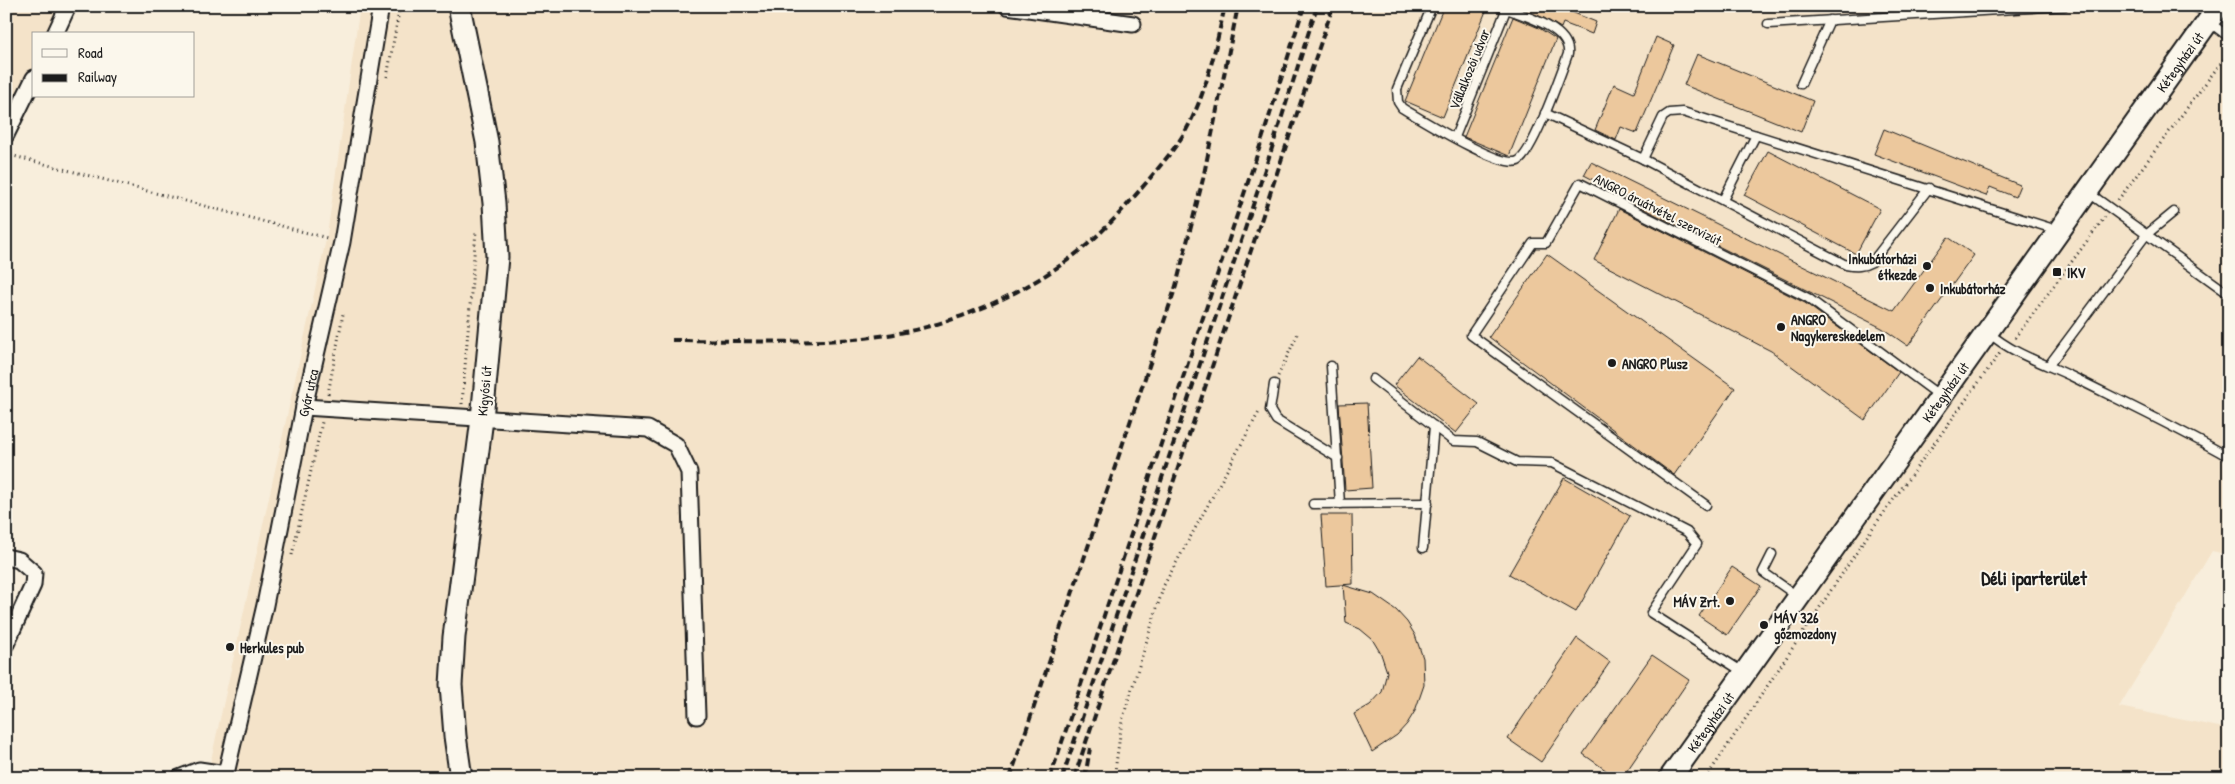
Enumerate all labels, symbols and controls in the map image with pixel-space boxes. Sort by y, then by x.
street label: Vállalkozói udvar [1444,25,1494,112]
street label: Kétegyházi út [2151,28,2207,96]
legend [32,32,195,98]
text: Road [78,42,103,63]
text: Railway [78,66,117,87]
street label: ANGRO áruátvétel szervizút [1591,168,1725,250]
place label: Inkubátorházi étkezde [1848,249,1917,284]
marker: Inkubátorházi étkezde [1921,260,1933,272]
place label: IKV [2067,263,2087,282]
marker: IKV [2051,266,2063,278]
place label: Inkubátorház [1940,279,2006,298]
marker: Inkubátorház [1924,282,1936,294]
place label: ANGRO Nagykereskedelem [1791,310,1886,347]
marker: ANGRO Nagykereskedelem [1775,321,1787,333]
place label: ANGRO Plusz [1622,354,1688,373]
marker: ANGRO Plusz [1606,357,1618,369]
street label: Kétegyházi út [1917,358,1973,426]
street label: Kígyósi út [472,365,497,417]
street label: Gyár utca [293,367,322,418]
district label: Déli iparterület [1981,565,2088,592]
place label: MÁV Zrt. [1673,592,1720,611]
marker: MÁV Zrt. [1724,595,1736,607]
place label: MÁV 326 gőzmozdony [1774,608,1836,645]
marker: MÁV 326 gőzmozdony [1758,619,1770,631]
place label: Herkules pub [240,638,304,659]
marker: Herkules pub [224,641,236,653]
street label: Kétegyházi út [1682,688,1738,756]

